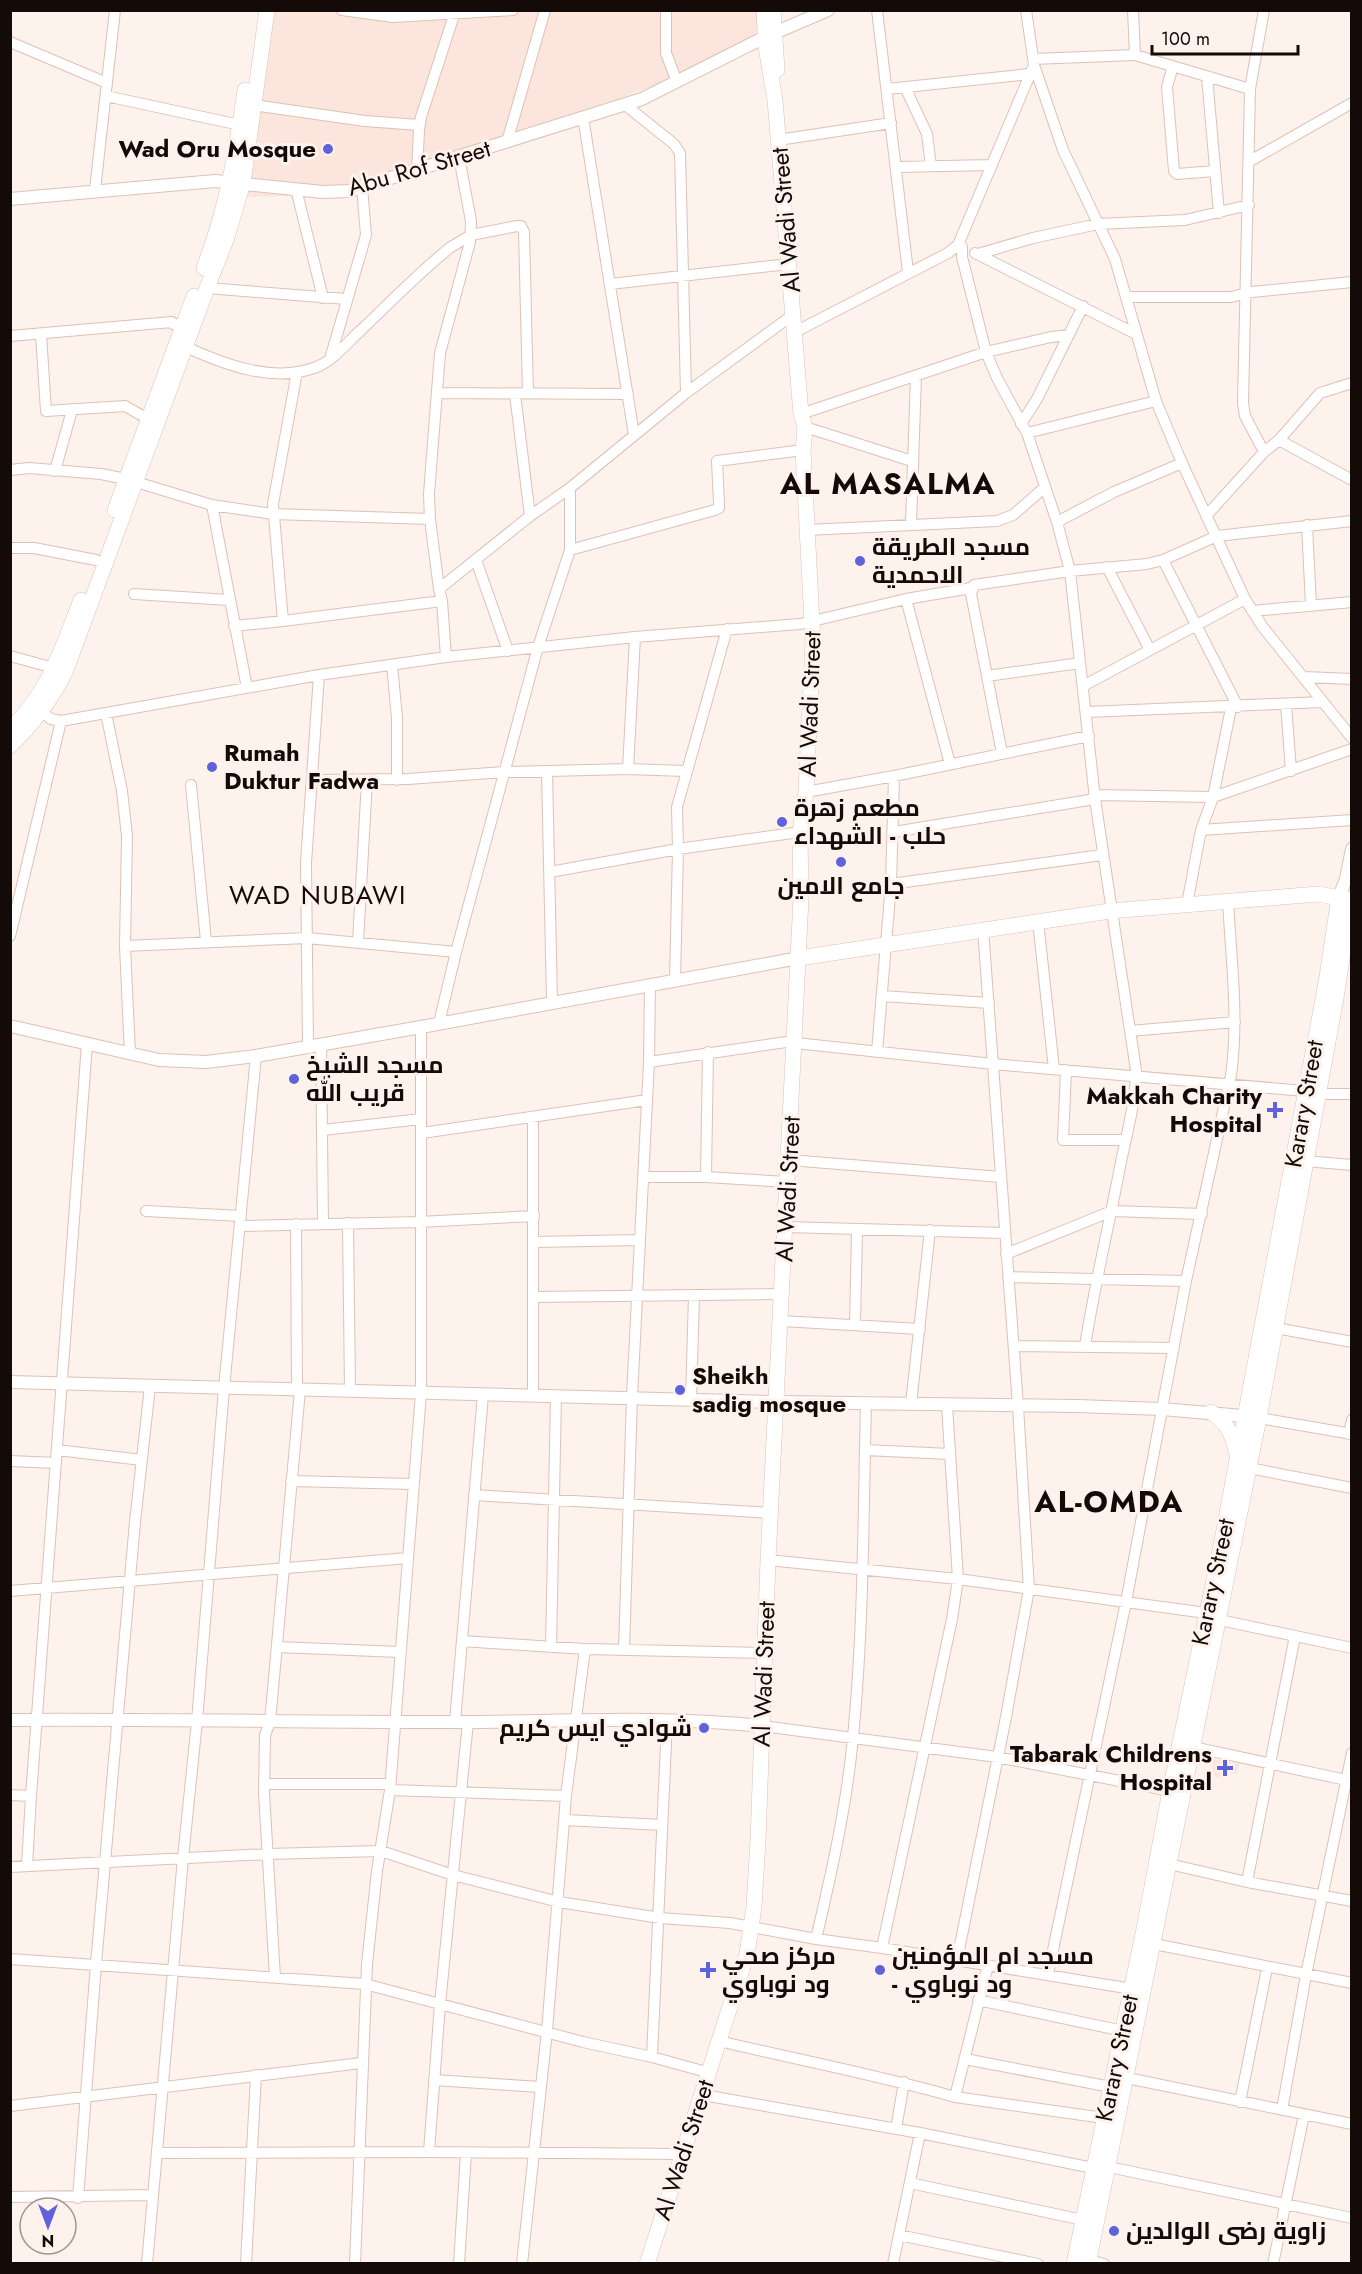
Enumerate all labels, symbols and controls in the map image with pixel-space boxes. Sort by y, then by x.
scale bar [1152,18,1298,56]
text: 100 m [1161,26,1210,52]
street label: Abu Rof Street [343,130,495,205]
place label: Wad Oru Mosque [118,131,316,166]
marker: Wad Oru Mosque [321,142,335,156]
street label: Al Wadi Street [762,146,809,294]
district label: AL MASALMA [779,462,996,505]
place label: مسجد الطريقة الاحمدية [872,529,1030,592]
marker: مسجد الطريقة الاحمدية [853,554,867,568]
street label: Al Wadi Street [789,630,830,777]
place label: Rumah Duktur Fadwa [224,735,379,798]
marker: Rumah Duktur Fadwa [205,760,219,774]
place label: مطعم زهرة حلب - الشهداء [794,790,946,853]
marker: مطعم زهرة حلب - الشهداء [775,815,789,829]
marker: جامع الامين [834,855,848,869]
place label: جامع الامين [777,868,905,903]
district label: WAD NUBAWI [229,876,407,914]
street label: Karary Street [1275,1037,1332,1170]
place label: مسجد الشيخ قريب الله [306,1047,444,1110]
marker: مسجد الشيخ قريب الله [287,1072,301,1086]
place label: Makkah Charity Hospital [1086,1078,1262,1141]
marker: Makkah Charity Hospital [1266,1101,1284,1119]
street label: Al Wadi Street [766,1115,809,1263]
place label: Sheikh sadig mosque [692,1358,846,1421]
marker: Sheikh sadig mosque [673,1383,687,1397]
district label: AL-OMDA [1033,1480,1184,1523]
street label: Karary Street [1182,1515,1243,1649]
street label: Al Wadi Street [743,1600,784,1747]
place label: شوادي ايس كريم [499,1710,692,1747]
marker: شوادي ايس كريم [697,1721,711,1735]
place label: Tabarak Childrens Hospital [1010,1736,1212,1799]
marker: Tabarak Childrens Hospital [1216,1759,1234,1777]
place label: مركز صحي ود نوباوي [722,1938,836,2003]
place label: مسجد ام المؤمنين - ود نوباوي [892,1938,1094,2003]
marker: مركز صحي ود نوباوي [699,1961,717,1979]
marker: مسجد ام المؤمنين - ود نوباوي [873,1963,887,1977]
street label: Karary Street [1086,1991,1147,2125]
street label: Al Wadi Street [644,2075,723,2225]
north arrow [18,2196,78,2256]
place label: زاوية رضى الوالدين [1126,2213,1326,2248]
marker: زاوية رضى الوالدين [1107,2224,1121,2238]
text: N [42,2229,54,2252]

